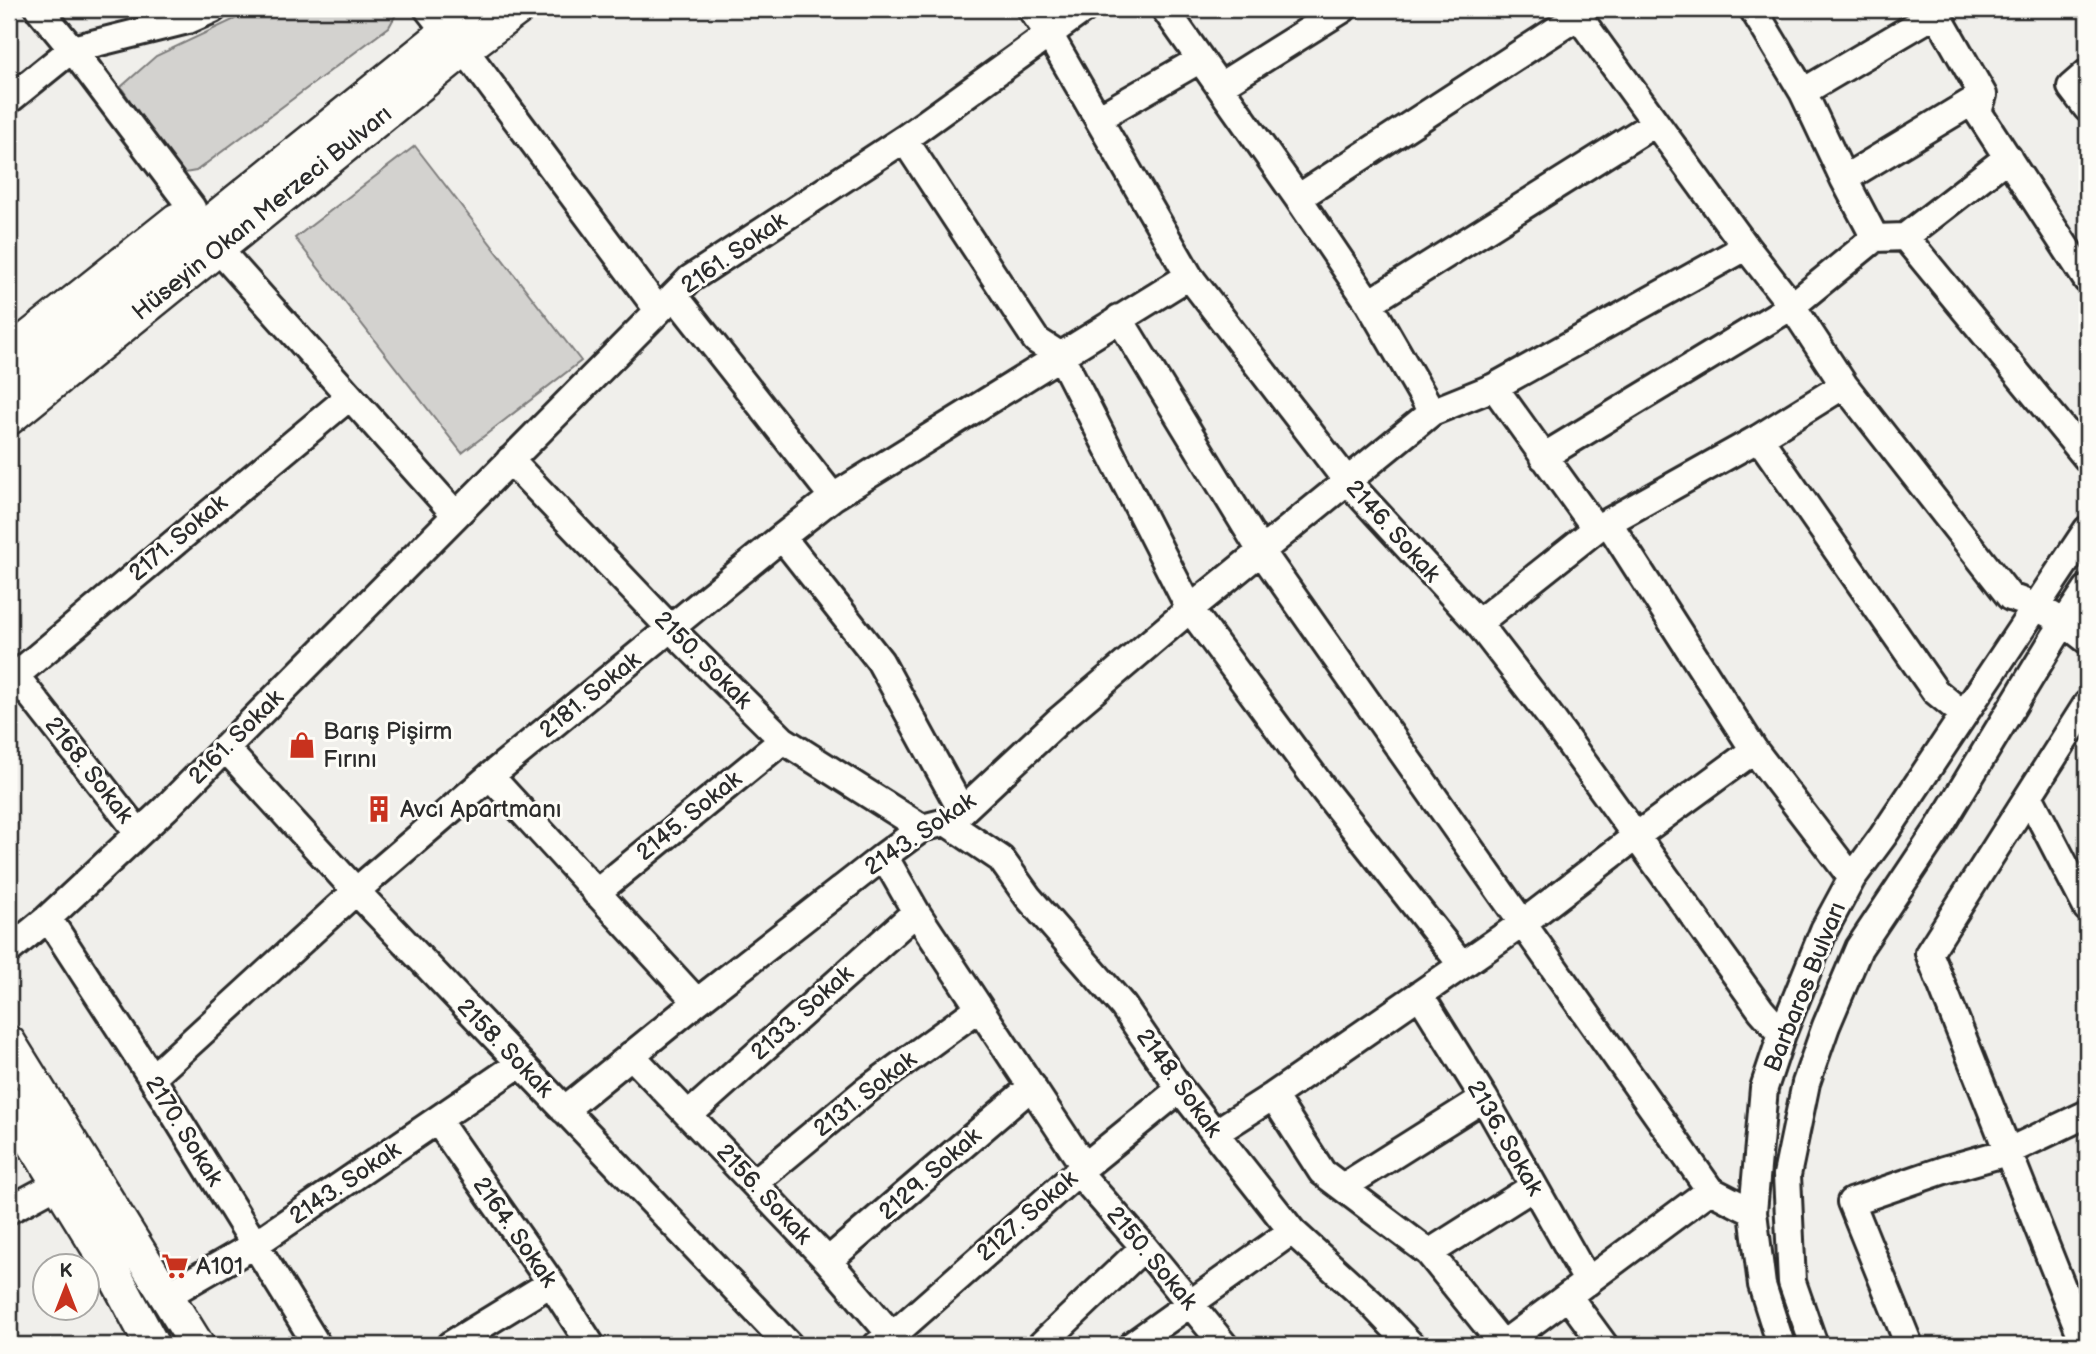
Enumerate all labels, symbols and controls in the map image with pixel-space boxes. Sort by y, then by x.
street label: Hüseyin Okan Merzeci Bulvarı [126,99,398,327]
street label: 2161. Sokak [675,206,793,300]
street label: 2146. Sokak [1339,474,1447,588]
street label: 2171. Sokak [123,488,233,588]
street label: 2150. Sokak [648,605,758,715]
street label: 2181. Sokak [534,645,647,745]
street label: 2161. Sokak [182,683,290,791]
street label: 2168. Sokak [38,711,140,829]
place label: Barış Pişirm Fırını [323,717,452,774]
shop icon: Barış Pişirm Fırını [287,730,317,760]
street label: 2145. Sokak [631,765,748,867]
street label: 2143. Sokak [859,786,981,882]
building icon: Avcı Apartmanı [364,794,394,824]
place label: Avcı Apartmanı [400,795,561,824]
street label: Barbaros Bulvarı [1758,898,1852,1076]
street label: 2133. Sokak [745,959,859,1067]
street label: 2158. Sokak [451,992,559,1104]
street label: 2148. Sokak [1130,1023,1228,1143]
street label: 2131. Sokak [808,1045,922,1143]
street label: 2170. Sokak [139,1071,229,1192]
street label: 2136. Sokak [1460,1075,1550,1201]
street label: 2129. Sokak [873,1121,987,1226]
street label: 2143. Sokak [284,1135,406,1231]
street label: 2156. Sokak [710,1138,818,1251]
street label: 2127. Sokak [970,1164,1084,1268]
street label: 2164. Sokak [466,1171,564,1293]
street label: 2150. Sokak [1100,1200,1204,1316]
supermarket icon: A101 [160,1251,190,1281]
north arrow [32,1252,102,1322]
place label: A101 [196,1252,243,1281]
text: K [60,1260,73,1283]

